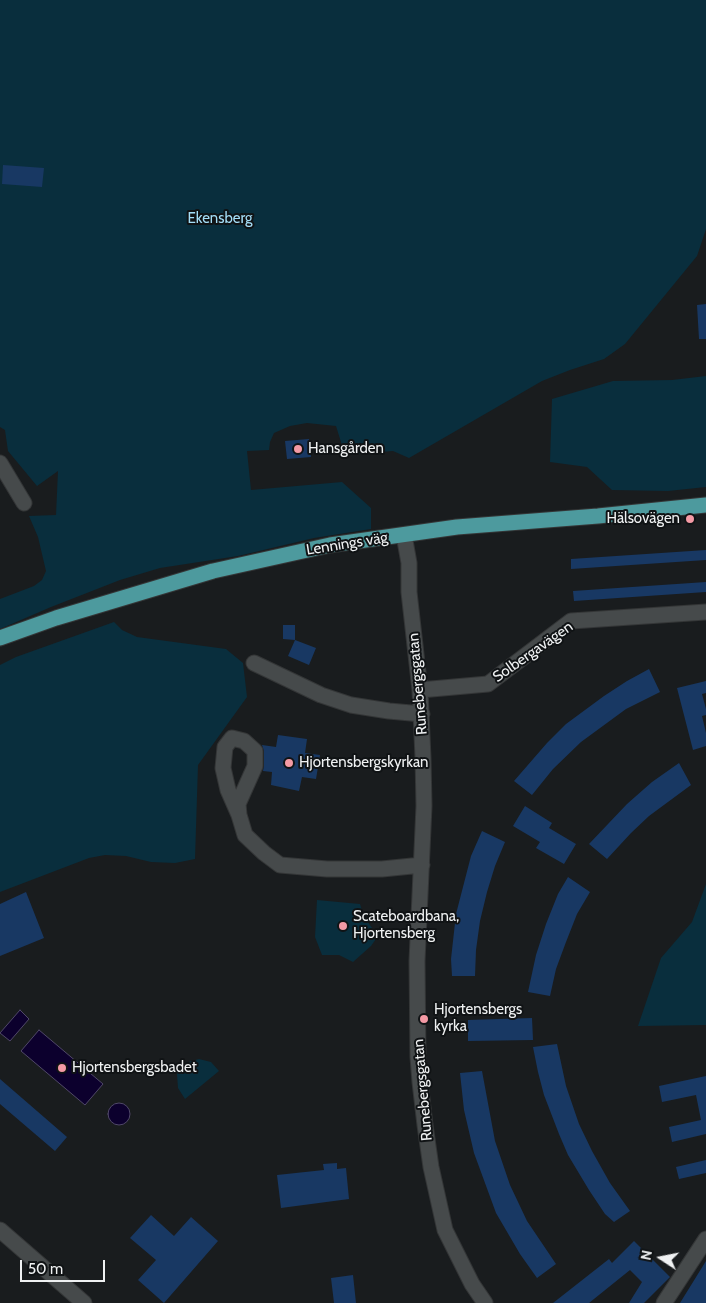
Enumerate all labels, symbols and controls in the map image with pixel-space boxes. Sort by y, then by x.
park label: Ekensberg [187,210,253,228]
place label: Hansgården [308,440,384,458]
marker: Hansgården [292,443,304,455]
place label: Hälsovägen [606,510,680,528]
marker: Hälsovägen [684,513,696,525]
street label: Lennings väg [305,529,389,559]
street label: Solbergavägen [489,618,577,686]
street label: Runebergsgatan [405,632,431,736]
place label: Hjortensbergskyrkan [299,754,428,772]
marker: Hjortensbergskyrkan [283,757,295,769]
place label: Scateboardbana, Hjortensberg [353,908,459,943]
marker: Scateboardbana, Hjortensberg [337,920,349,932]
place label: Hjortensbergs kyrka [434,1001,522,1036]
marker: Hjortensbergs kyrka [418,1013,430,1025]
street label: Runebergsgatan [410,1038,436,1142]
place label: Hjortensbergsbadet [72,1059,197,1077]
marker: Hjortensbergsbadet [56,1062,68,1074]
north arrow [636,1233,686,1283]
text: N [636,1249,656,1262]
scale bar [22,1250,108,1282]
text: 50 m [28,1260,63,1278]

